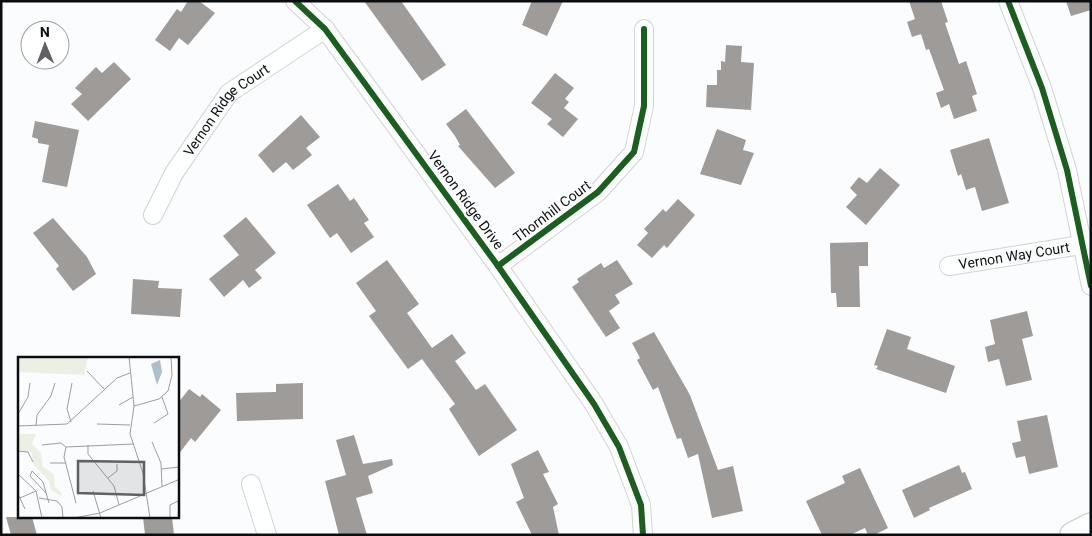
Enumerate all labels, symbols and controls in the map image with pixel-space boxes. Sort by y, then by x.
north arrow [20,20,70,70]
text: N [40,24,50,40]
street label: Vernon Ridge Court [180,60,272,159]
street label: Vernon Ridge Drive [425,148,507,252]
street label: Thornhill Court [510,177,594,245]
street label: Vernon Way Court [958,239,1071,272]
inset map [18,357,179,518]

